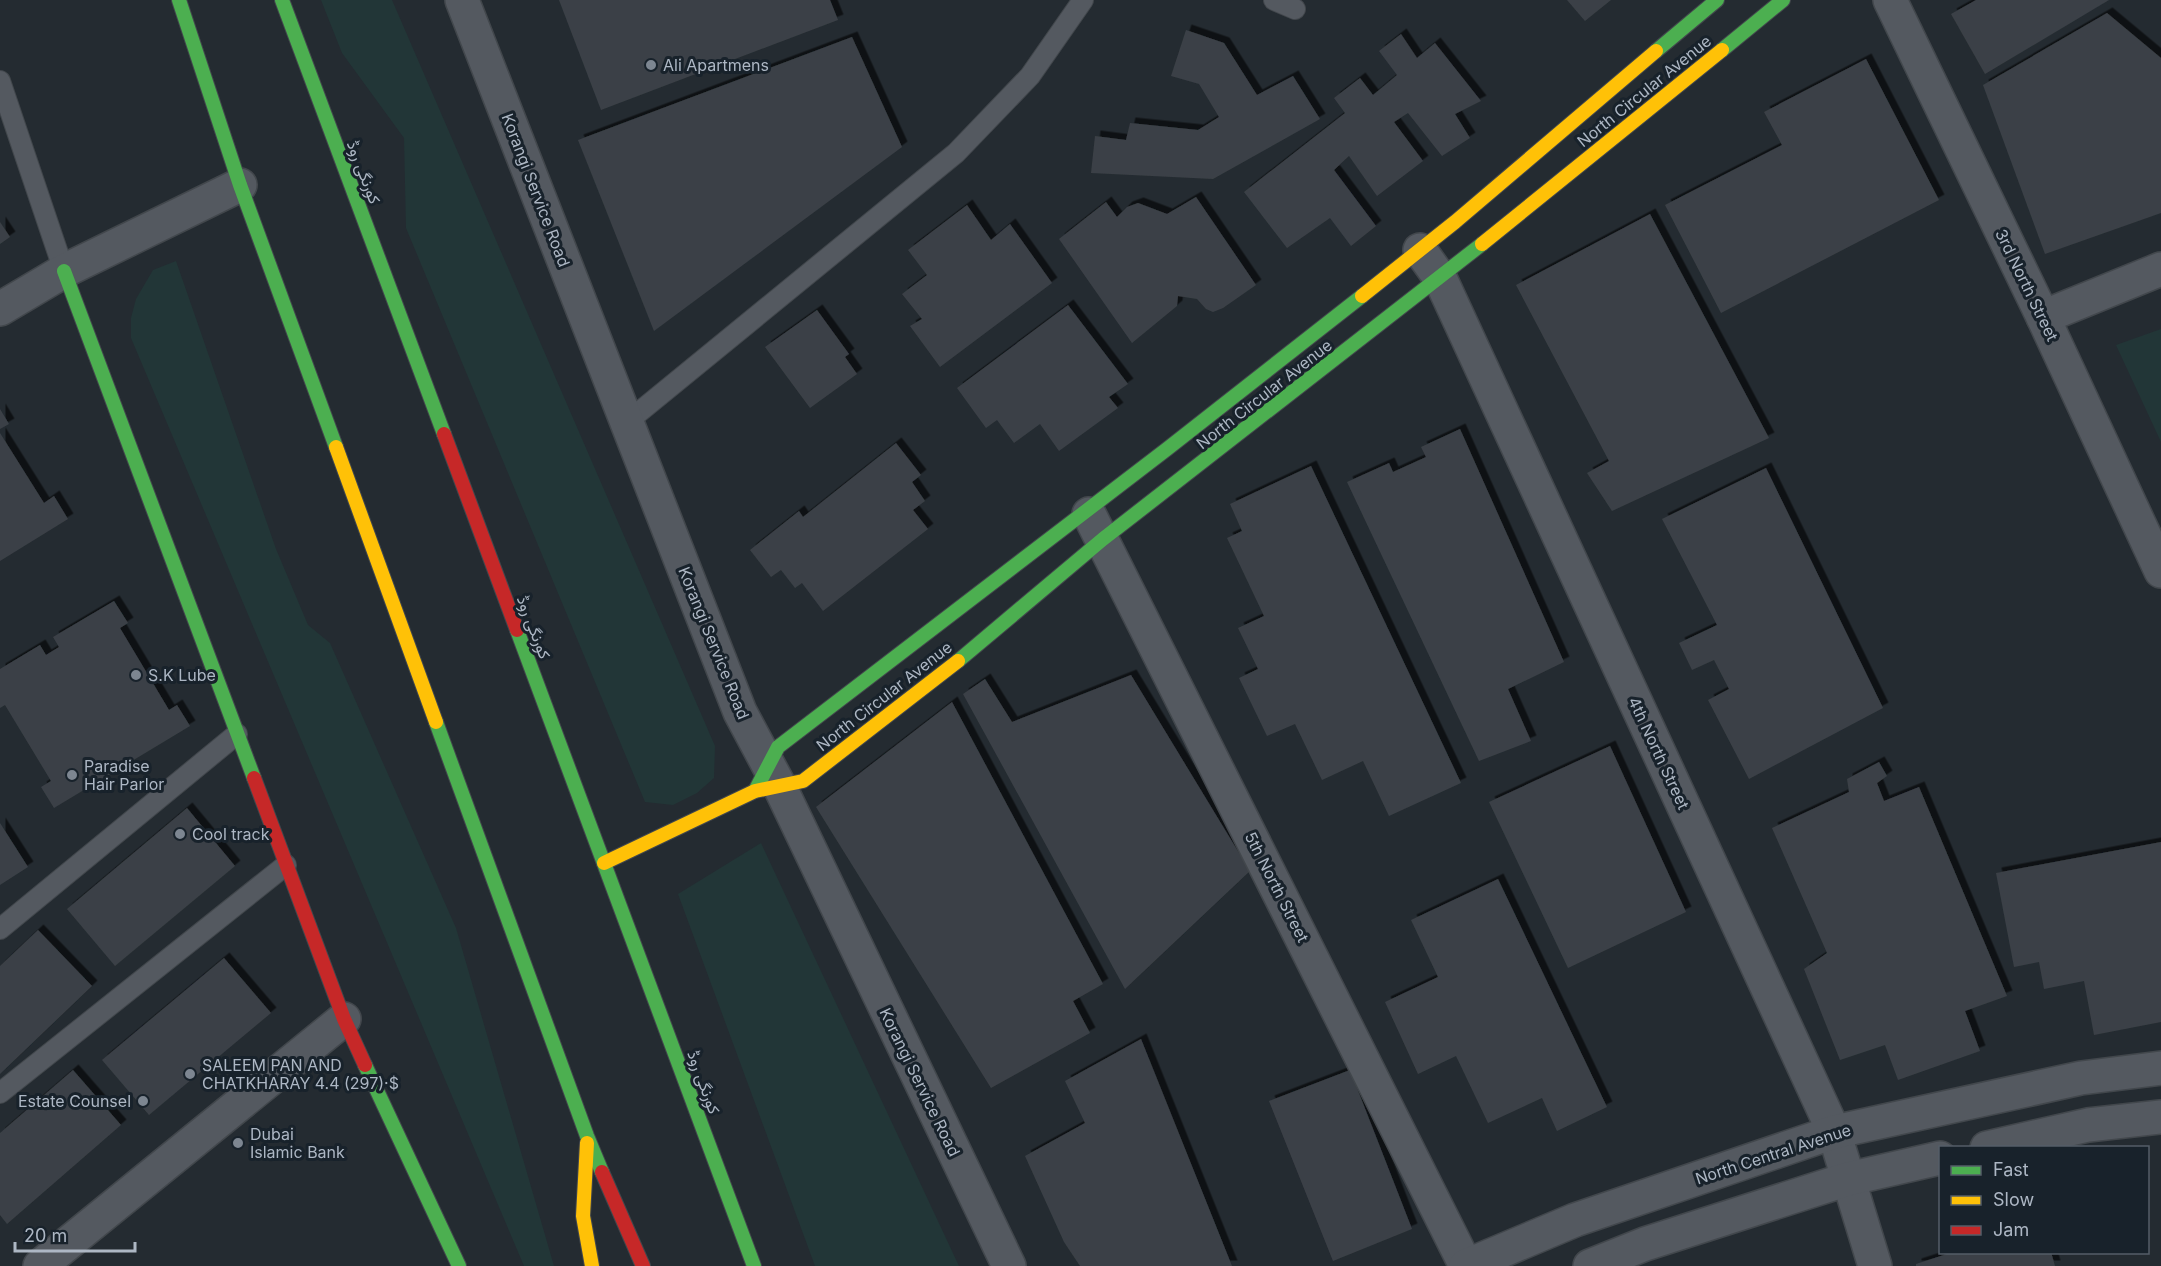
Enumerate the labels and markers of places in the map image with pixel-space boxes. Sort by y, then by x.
place label: Ali Apartmens [663,55,769,75]
marker: Ali Apartmens [644,58,658,72]
place label: S.K Lube [148,665,216,685]
marker: S.K Lube [129,668,143,682]
place label: Paradise Hair Parlor [84,756,164,794]
marker: Paradise Hair Parlor [65,768,79,782]
place label: Cool track [192,824,270,844]
marker: Cool track [173,827,187,841]
place label: SALEEM PAN AND CHATKHARAY 4.4 (297)·$ [202,1055,399,1093]
marker: SALEEM PAN AND CHATKHARAY 4.4 (297)·$ [183,1067,197,1081]
place label: Estate Counsel [18,1091,131,1111]
marker: Estate Counsel [136,1094,150,1108]
place label: Dubai Islamic Bank [250,1124,345,1162]
marker: Dubai Islamic Bank [231,1136,245,1150]

